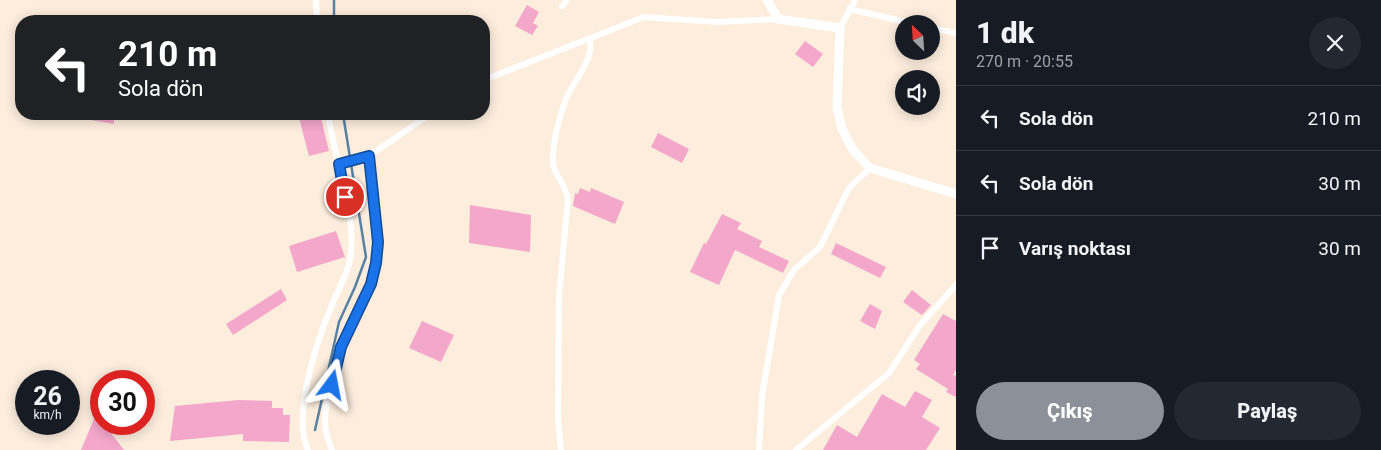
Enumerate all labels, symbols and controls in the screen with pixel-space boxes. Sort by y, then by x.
north arrow [895,15,940,60]
map controls [895,15,940,115]
text: 1 dk [976,15,1034,50]
button: close [1309,17,1361,69]
text: 210 m [118,34,217,75]
icon: left [35,35,100,100]
text: 270 m · 20:55 [976,52,1073,71]
button: sound [895,70,940,115]
text: Sola dön [118,76,204,101]
icon: left [976,104,1004,132]
text: Sola dön [1019,107,1093,130]
text: 210 m [1308,107,1361,130]
icon: left [976,169,1004,197]
text: Sola dön [1019,172,1093,195]
text: 30 m [1318,172,1361,195]
pin [324,176,366,218]
icon: arrive [331,183,359,211]
icon: arrive [976,234,1004,262]
text: Varış noktası [1019,237,1131,260]
text: 30 m [1318,237,1361,260]
position arrow [305,358,357,410]
speed limit sign: 30 [90,370,155,435]
text: 26 [33,382,62,411]
button: Çıkış [976,382,1164,440]
button: Paylaş [1174,382,1361,440]
text: km/h [33,408,62,422]

